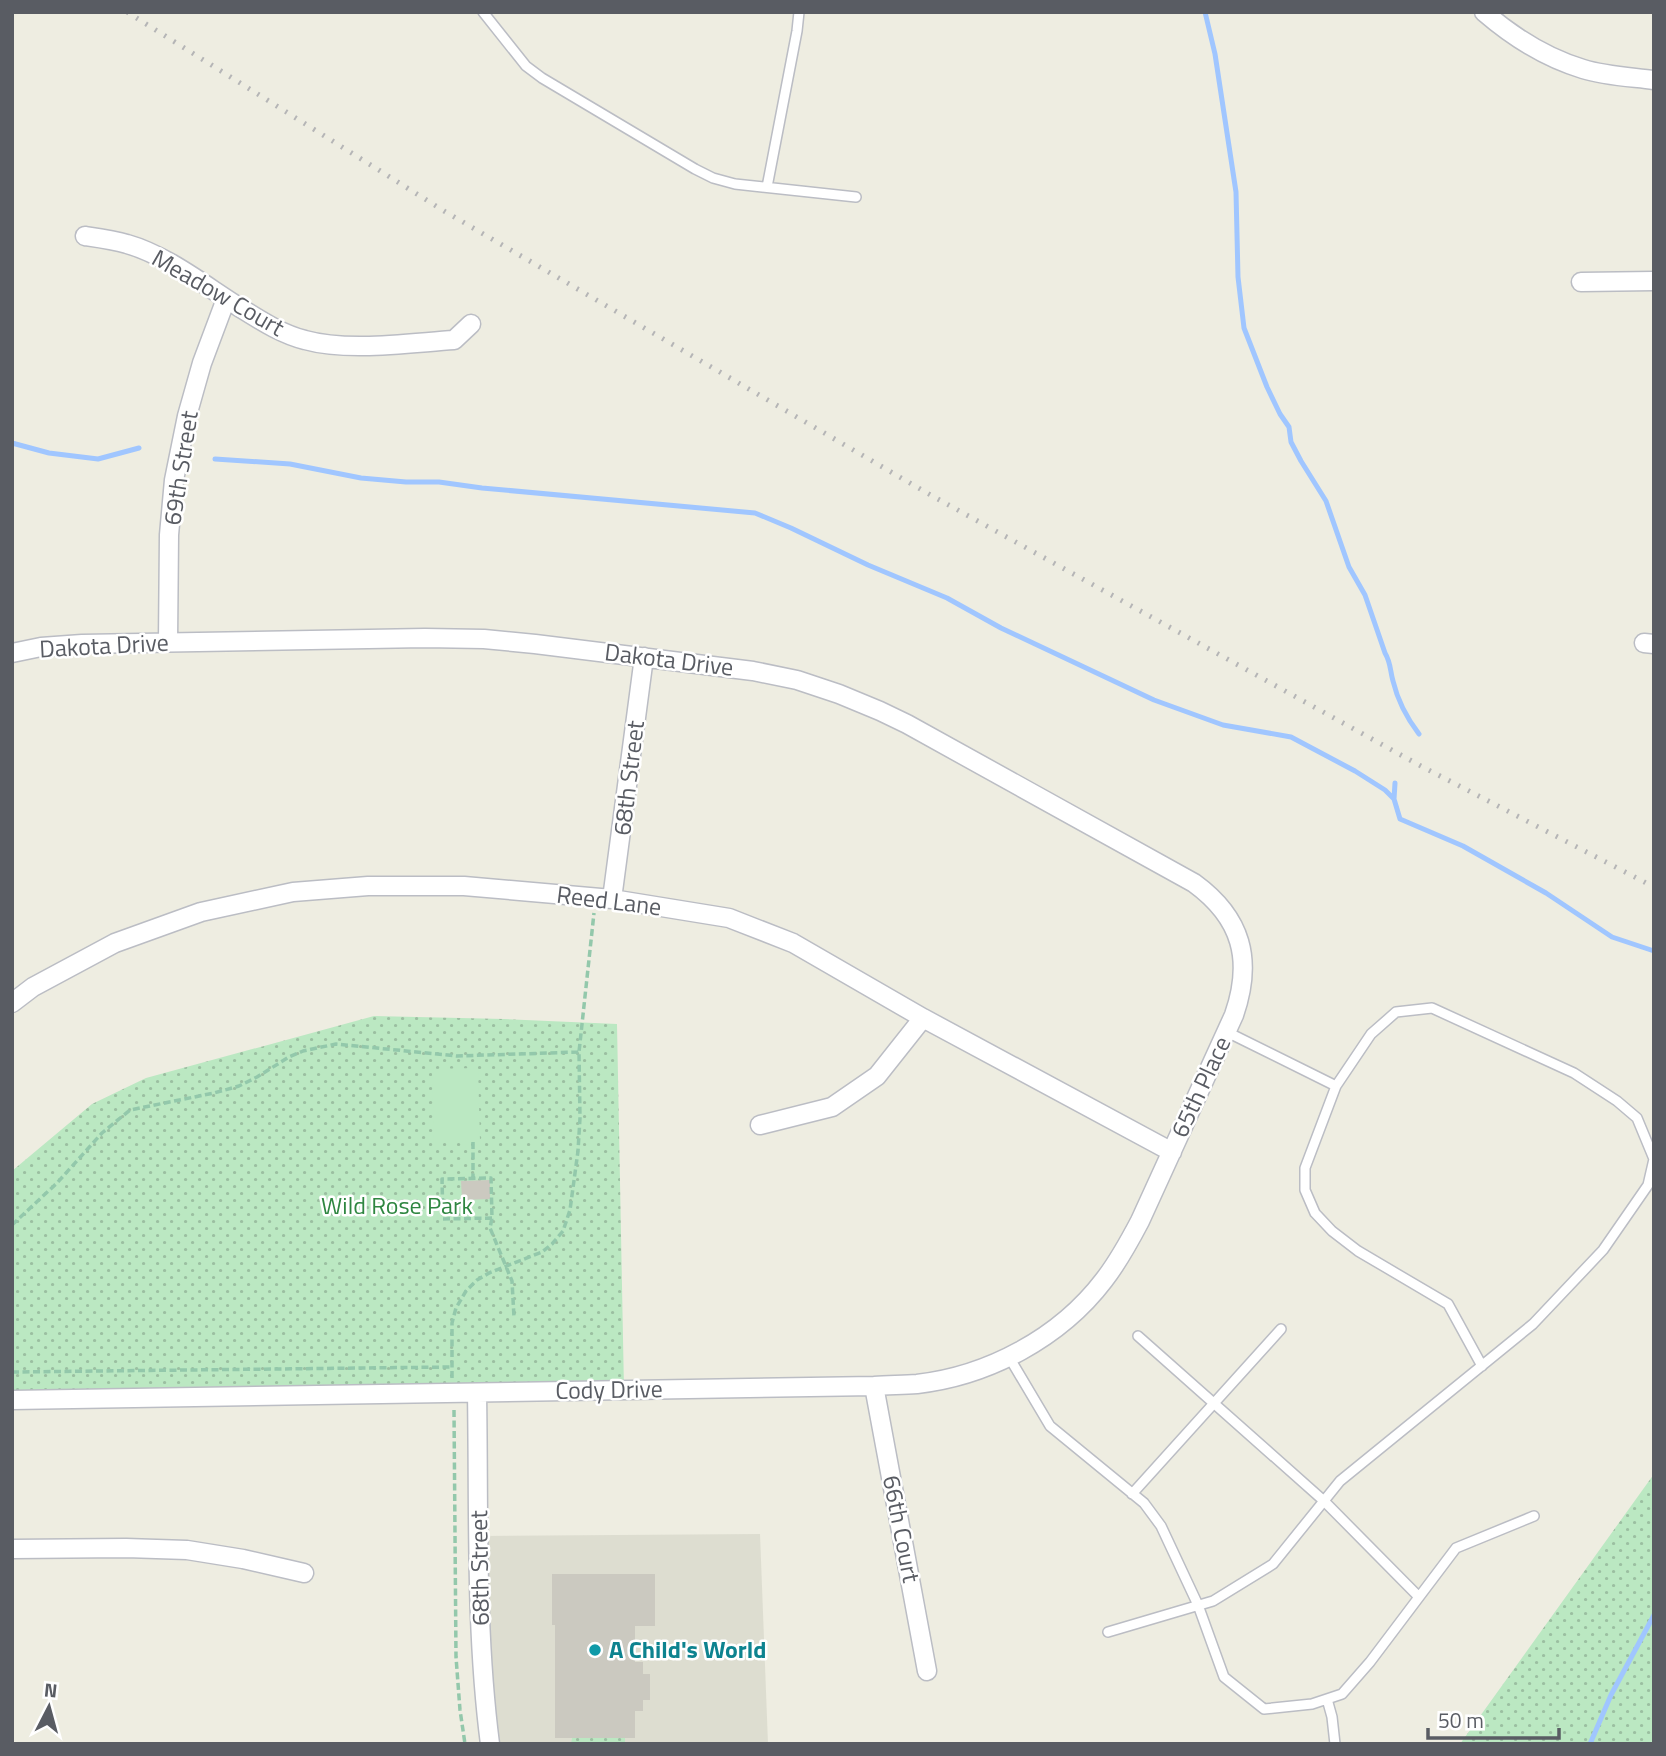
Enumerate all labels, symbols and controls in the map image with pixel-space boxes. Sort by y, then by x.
street label: Meadow Court [145,240,292,345]
street label: 69th Street [153,407,207,528]
street label: Dakota Drive [38,624,170,666]
street label: Dakota Drive [603,633,736,685]
street label: 68th Street [603,718,653,837]
street label: Reed Lane [555,876,664,924]
street label: 65th Place [1161,1030,1239,1143]
park label: Wild Rose Park [321,1187,473,1223]
street label: Cody Drive [555,1370,663,1408]
street label: 66th Court [874,1472,930,1586]
street label: 68th Street [460,1509,498,1626]
place label: A Child's World [609,1631,766,1667]
marker: A Child's World [587,1642,603,1658]
north arrow [14,1672,84,1742]
text: N [43,1674,59,1705]
scale bar [1428,1696,1559,1740]
text: 50 m [1438,1704,1484,1736]

